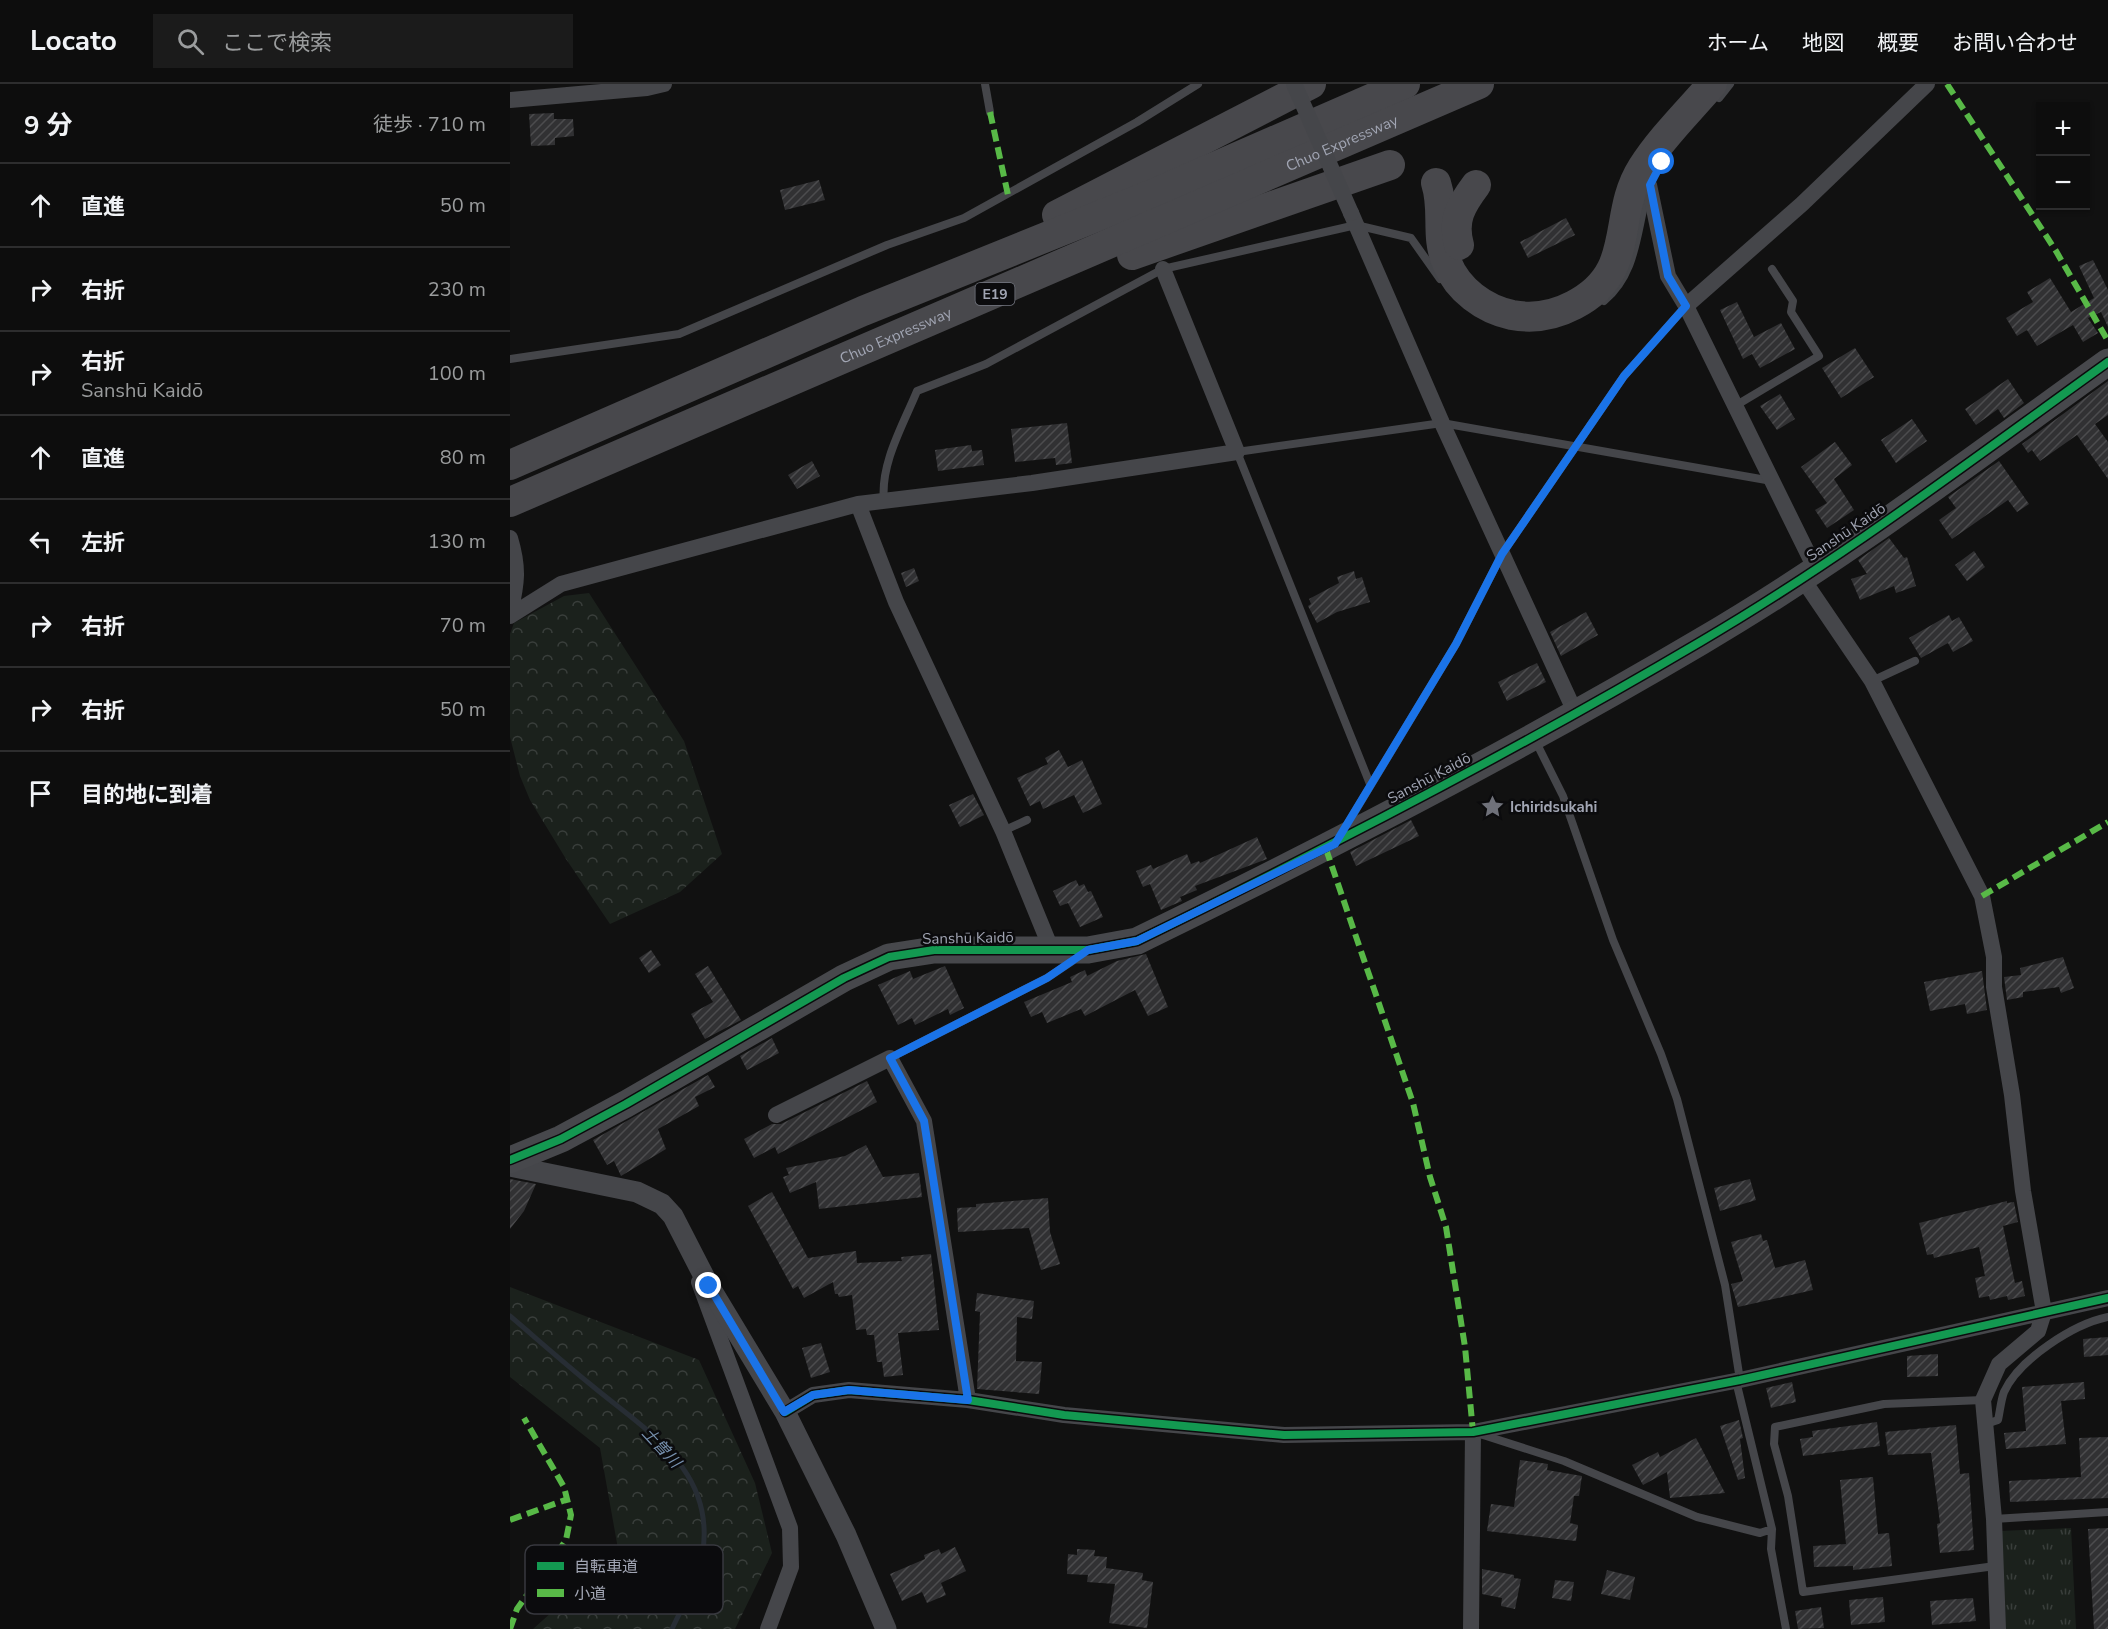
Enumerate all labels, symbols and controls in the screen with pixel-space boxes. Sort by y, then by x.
search box [153,14,573,68]
text: Locato [30,22,117,60]
icon: search [174,25,207,58]
text: ここで検索 [222,28,332,58]
text: ホーム [1707,29,1769,57]
text: 地図 [1802,29,1844,57]
text: 概要 [1877,29,1919,57]
text: お問い合わせ [1952,29,2078,57]
map controls [2036,102,2090,210]
button: + [2036,102,2090,156]
text: 9 分 [24,108,73,143]
street label: Chuo Expressway [1283,110,1401,176]
text: 徒歩 · 710 m [373,111,486,138]
route start [1648,148,1674,174]
button: − [2036,156,2090,210]
icon: ahead [24,189,57,222]
text: 直進 [81,192,125,222]
text: 50 m [440,192,486,219]
icon: right [24,273,57,306]
text: 右折 [81,276,125,306]
text: 230 m [428,276,486,303]
road number: E19 [976,283,1014,305]
street label: Chuo Expressway [836,303,955,369]
text: 右折 [81,347,125,377]
icon: right [24,357,57,390]
text: 100 m [428,360,486,387]
text: Sanshū Kaidō [81,377,203,404]
icon: ahead [24,441,57,474]
text: 直進 [81,444,125,474]
text: 80 m [440,444,486,471]
street label: Sanshū Kaidō [1802,498,1890,566]
icon: left [24,525,57,558]
text: 左折 [81,528,125,558]
text: 130 m [428,528,486,555]
icon: right [24,609,57,642]
text: 右折 [81,612,125,642]
text: 70 m [440,612,486,639]
icon: right [24,693,57,726]
text: 右折 [81,696,125,726]
text: 50 m [440,696,486,723]
street label: Sanshū Kaidō [1384,748,1474,808]
icon: arrive [24,777,57,810]
text: 目的地に到着 [81,780,213,810]
place icon: Ichiridsukahi [1479,794,1505,820]
place label: Ichiridsukahi [1510,797,1597,817]
street label: Sanshū Kaidō [922,927,1014,949]
route end [695,1272,721,1298]
water label: 土曽川 [637,1423,687,1474]
legend [525,1545,723,1614]
text: 自転車道 [574,1556,638,1578]
text: 小道 [574,1583,606,1605]

